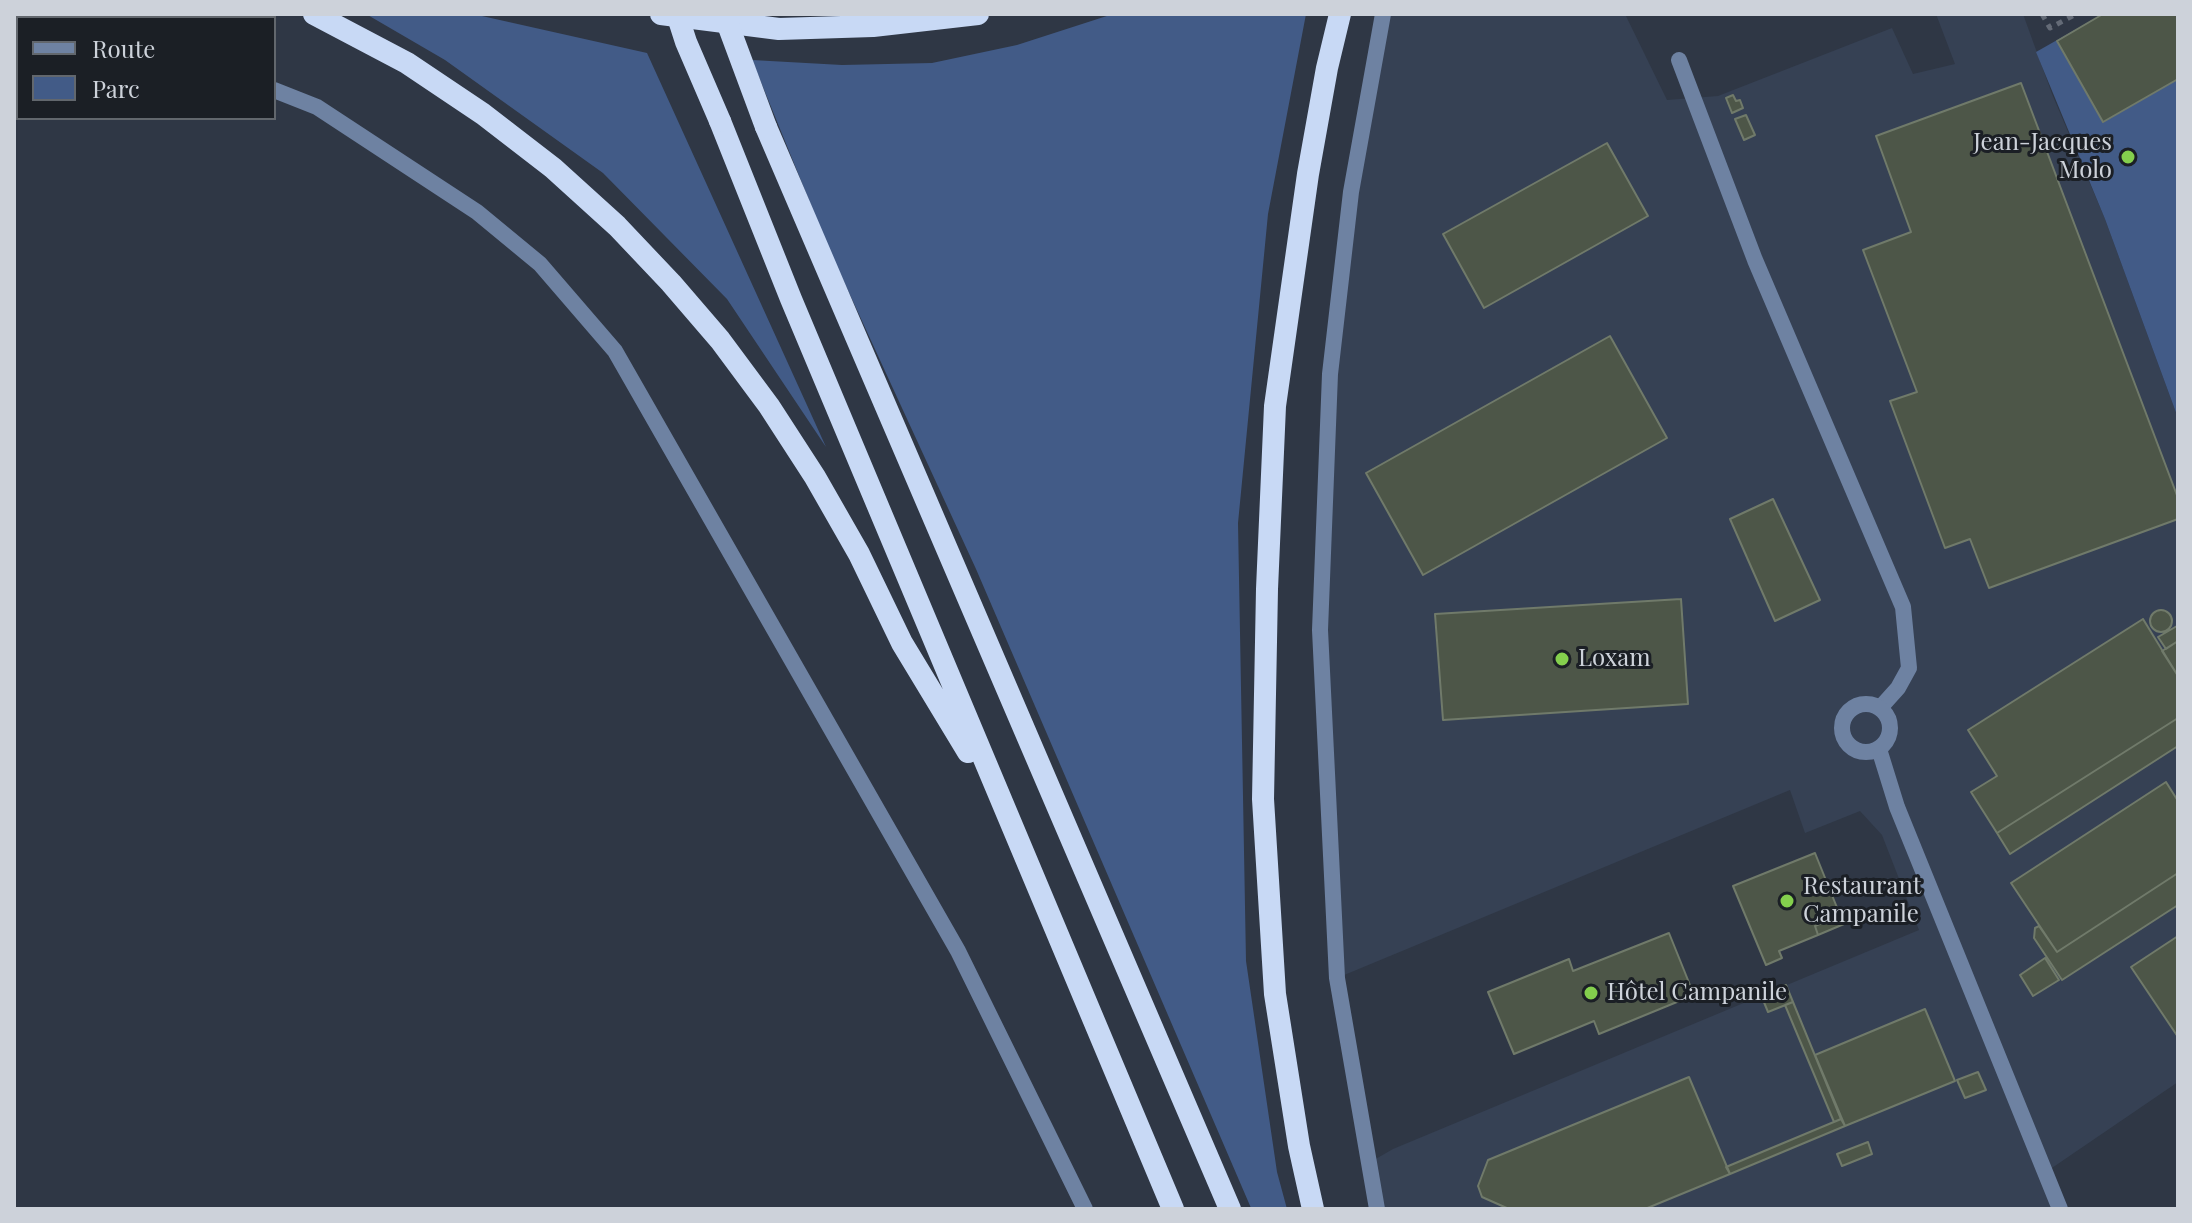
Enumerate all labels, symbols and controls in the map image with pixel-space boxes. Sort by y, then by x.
legend [16,16,276,120]
text: Route [92,32,155,64]
text: Parc [92,72,140,104]
place label: Jean-Jacques Molo [1973,129,2112,185]
marker: Jean-Jacques Molo [2119,148,2137,166]
place label: Loxam [1578,645,1651,673]
marker: Loxam [1553,650,1571,668]
place label: Restaurant Campanile [1803,873,1921,929]
marker: Restaurant Campanile [1778,892,1796,910]
place label: Hôtel Campanile [1607,979,1787,1007]
marker: Hôtel Campanile [1582,984,1600,1002]

